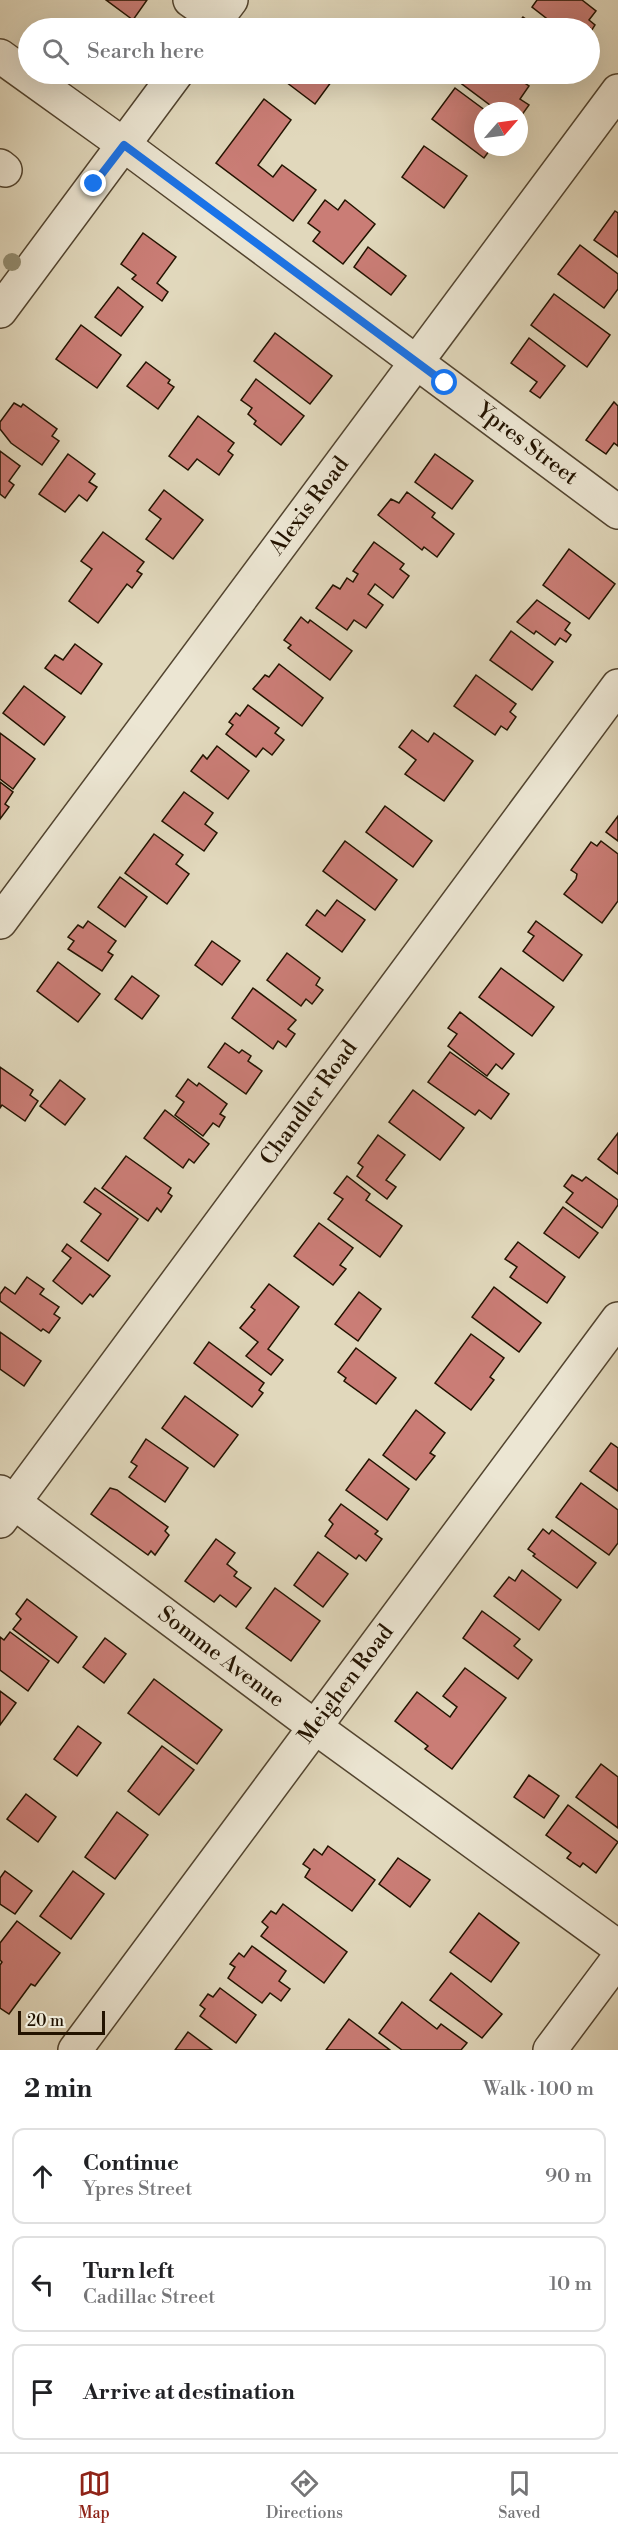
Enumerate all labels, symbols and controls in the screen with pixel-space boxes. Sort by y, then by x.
search box [18,18,600,84]
icon: search [39,35,72,68]
text: Search here [87,38,204,65]
north arrow [474,102,528,156]
route end [80,170,106,196]
route start [431,369,457,395]
street label: Ypres Street [470,396,583,491]
street label: Alexis Road [263,451,355,561]
street label: Chandler Road [255,1035,364,1171]
street label: Somme Avenue [152,1601,290,1713]
street label: Meighen Road [292,1619,400,1749]
scale bar [18,2008,105,2036]
text: 20 m [27,2011,64,2031]
text: 2 min [24,2073,92,2105]
text: Walk · 100 m [483,2077,594,2102]
text: Continue [83,2150,179,2177]
icon: ahead [26,2160,59,2193]
text: 90 m [545,2164,592,2189]
text: Ypres Street [83,2177,192,2202]
text: Turn left [83,2258,174,2285]
icon: left [26,2268,59,2301]
text: 10 m [549,2272,592,2297]
text: Cadillac Street [83,2285,215,2310]
icon: arrive [26,2376,59,2409]
text: Arrive at destination [83,2379,295,2406]
tab: Map [78,2467,111,2523]
tab: Directions [266,2467,343,2523]
tab: Saved [498,2467,540,2523]

